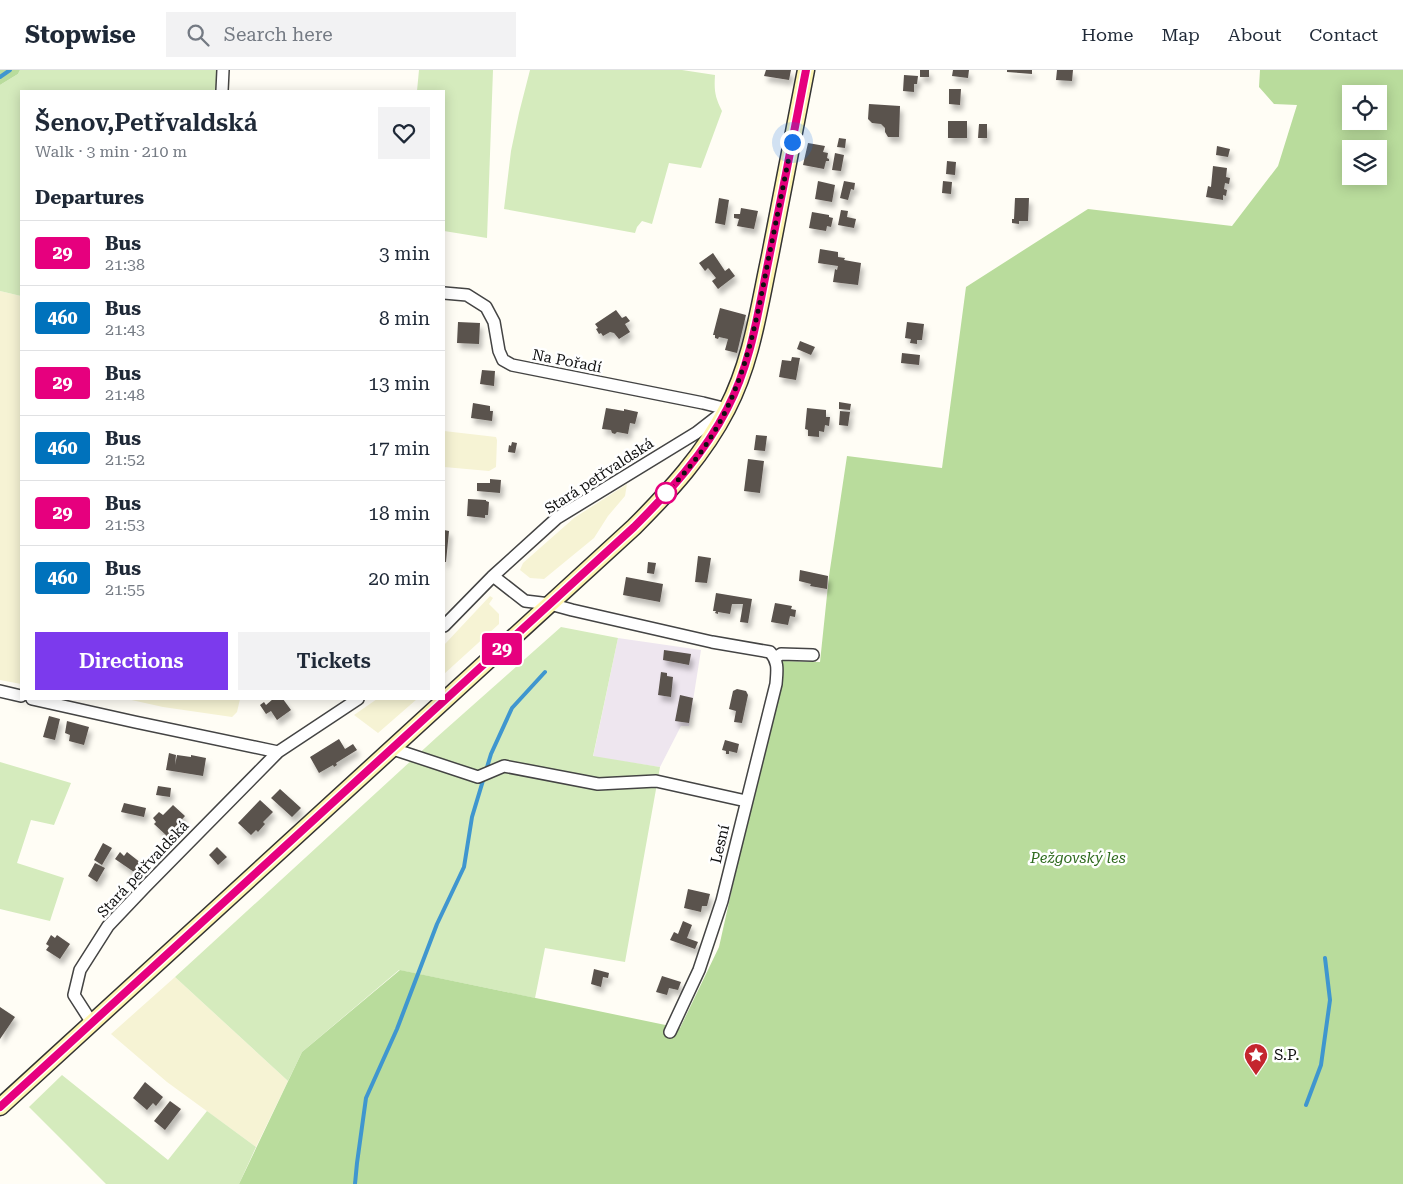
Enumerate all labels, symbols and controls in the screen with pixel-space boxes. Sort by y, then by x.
search box [166,12,516,57]
text: Stopwise [25,21,136,49]
icon: search [184,21,212,49]
text: Search here [224,23,333,46]
text: Home [1081,24,1133,45]
text: Map [1161,24,1200,45]
text: About [1228,24,1281,45]
text: Contact [1309,24,1378,45]
map controls [1342,85,1387,185]
button: locate [1342,85,1387,130]
button: heart [378,107,430,159]
text: Šenov,Petřvaldská [35,109,257,137]
your location [780,130,805,155]
button: layers [1342,140,1387,185]
text: Walk · 3 min · 210 m [35,142,187,161]
text: Departures [35,186,144,209]
text: Bus [105,232,141,255]
text: 29 [52,242,73,263]
text: 3 min [379,242,430,265]
text: 21:38 [105,255,145,274]
text: Bus [105,297,141,320]
text: 460 [47,307,78,328]
text: 8 min [379,307,430,330]
text: 21:43 [105,320,145,339]
street label: Na Pořadí [531,345,604,377]
text: Bus [105,362,141,385]
text: 29 [52,372,73,393]
text: 13 min [368,372,430,395]
text: 21:48 [105,385,145,404]
text: Bus [105,427,141,450]
street label: Stará petřvaldská [541,434,657,518]
text: 460 [47,437,78,458]
text: 17 min [368,437,430,460]
text: 21:52 [105,450,145,469]
unlabelled marker [655,482,677,504]
text: Bus [105,492,141,515]
text: 29 [52,502,73,523]
text: 18 min [368,502,430,525]
text: 21:53 [105,515,145,534]
text: Bus [105,557,141,580]
text: 460 [47,567,78,588]
text: 20 min [368,567,430,590]
text: 21:55 [105,580,145,599]
button: Directions [35,632,228,690]
button: Tickets [238,632,430,690]
line badge: 29 [480,633,524,665]
text: 29 [492,638,512,659]
street label: Stará petřvaldská [93,817,193,921]
street label: Lesní [707,823,733,865]
park label: Pežgovský les [1029,849,1126,867]
place icon: S.P. [1243,1042,1269,1076]
place label: S.P. [1274,1046,1299,1064]

